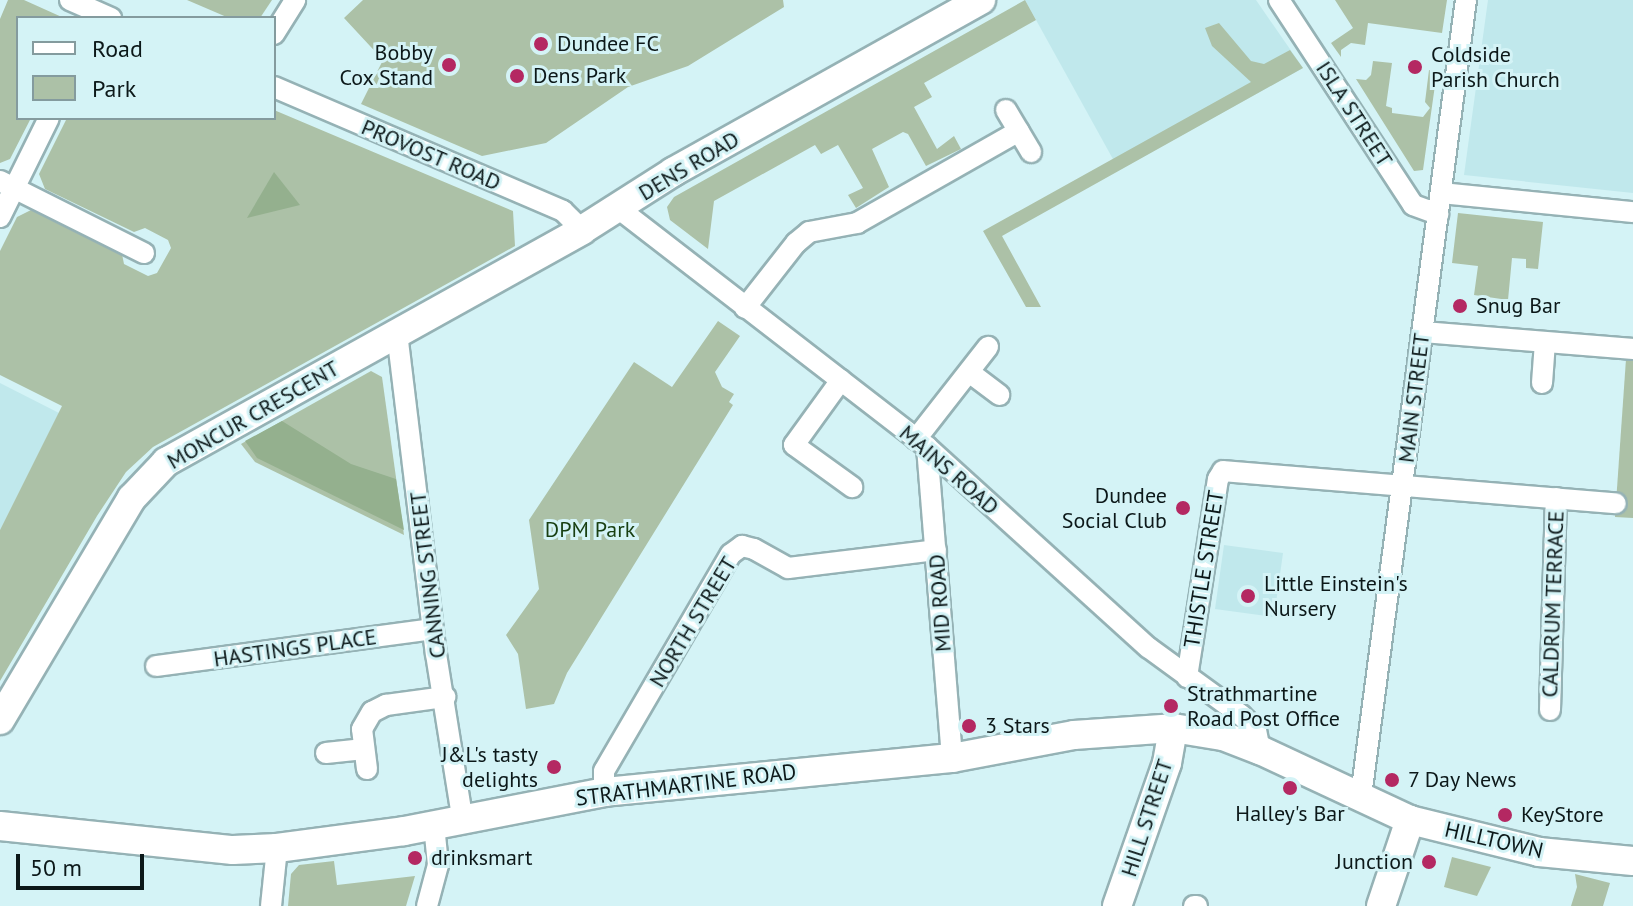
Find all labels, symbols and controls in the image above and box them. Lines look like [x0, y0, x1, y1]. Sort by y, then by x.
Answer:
legend [16, 16, 276, 120]
place label: Dundee FC [557, 31, 659, 57]
text: Road [92, 33, 143, 64]
marker: Dundee FC [532, 35, 550, 53]
place label: Bobby Cox Stand [339, 39, 433, 90]
place label: Coldside Parish Church [1431, 41, 1560, 92]
marker: Bobby Cox Stand [440, 56, 458, 74]
street label: ISLA STREET [1310, 56, 1398, 172]
marker: Coldside Parish Church [1406, 58, 1424, 76]
place label: Dens Park [533, 63, 626, 89]
marker: Dens Park [508, 67, 526, 85]
text: Park [92, 73, 136, 104]
street label: PROVOST ROAD [357, 114, 505, 196]
street label: DENS ROAD [634, 126, 744, 206]
place label: Snug Bar [1476, 293, 1561, 319]
marker: Snug Bar [1451, 297, 1469, 315]
street label: MAIN STREET [1393, 332, 1435, 464]
street label: MONCUR CRESCENT [163, 355, 343, 475]
street label: MAINS ROAD [894, 420, 1004, 520]
place label: Dundee Social Club [1062, 482, 1167, 534]
street label: THISTLE STREET [1179, 488, 1229, 650]
street label: CANNING STREET [405, 490, 451, 660]
marker: Dundee Social Club [1174, 499, 1192, 517]
street label: CALDRUM TERRACE [1537, 510, 1569, 698]
park label: DPM Park [545, 517, 635, 543]
street label: NORTH STREET [644, 552, 742, 692]
street label: MID ROAD [923, 553, 957, 653]
place label: Little Einstein's Nursery [1264, 570, 1408, 622]
marker: Little Einstein's Nursery [1239, 587, 1257, 605]
street label: HASTINGS PLACE [212, 623, 378, 673]
place label: Strathmartine Road Post Office [1187, 680, 1340, 732]
marker: Strathmartine Road Post Office [1162, 697, 1180, 715]
place label: 3 Stars [985, 713, 1050, 739]
marker: 3 Stars [960, 717, 978, 735]
place label: J&L's tasty delights [441, 741, 538, 792]
street label: HILL STREET [1116, 756, 1178, 880]
marker: J&L's tasty delights [545, 758, 563, 776]
street label: STRATHMARTINE ROAD [574, 758, 798, 812]
place label: 7 Day News [1408, 767, 1518, 793]
marker: 7 Day News [1383, 771, 1401, 789]
marker: Halley's Bar [1281, 779, 1299, 797]
place label: Halley's Bar [1235, 801, 1345, 827]
place label: KeyStore [1521, 802, 1604, 828]
marker: KeyStore [1496, 806, 1514, 824]
street label: HILLTOWN [1442, 816, 1546, 864]
scale bar [20, 838, 148, 888]
place label: drinksmart [431, 845, 532, 871]
marker: drinksmart [406, 849, 424, 867]
place label: Junction [1336, 849, 1413, 875]
text: 50 m [30, 852, 82, 883]
marker: Junction [1420, 853, 1438, 871]

